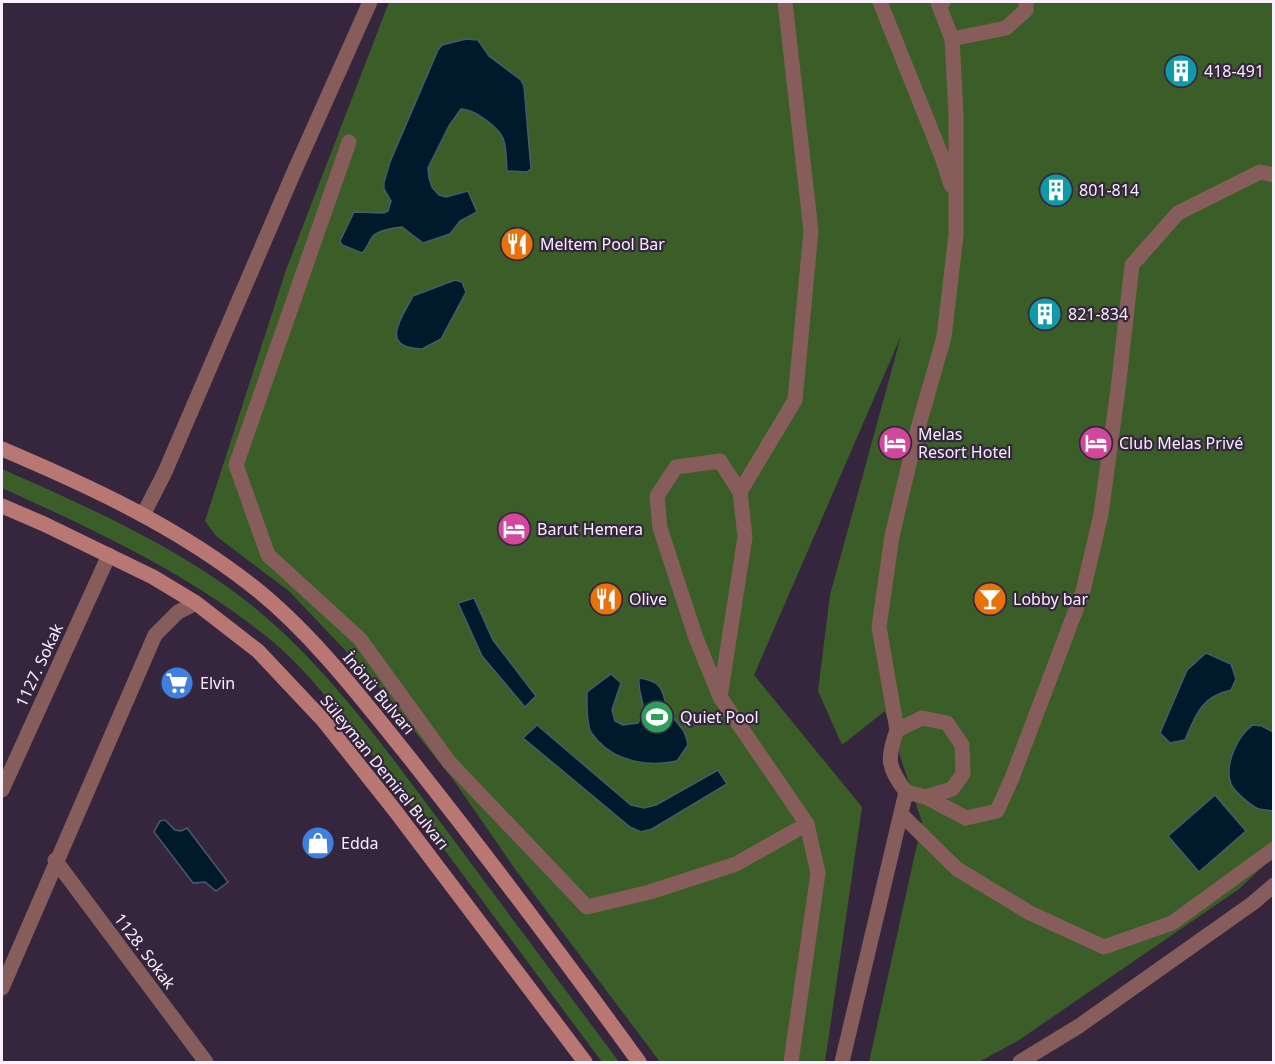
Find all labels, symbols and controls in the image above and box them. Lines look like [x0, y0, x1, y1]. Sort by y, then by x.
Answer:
building icon: 418-491 [1163, 53, 1199, 89]
place label: 418-491 [1204, 60, 1264, 82]
building icon: 801-814 [1038, 172, 1074, 208]
place label: 801-814 [1079, 179, 1139, 201]
restaurant icon: Meltem Pool Bar [499, 226, 535, 262]
place label: Meltem Pool Bar [540, 233, 665, 255]
building icon: 821-834 [1027, 296, 1063, 332]
place label: 821-834 [1068, 303, 1128, 325]
place label: Melas Resort Hotel [918, 423, 1011, 463]
hotel icon: Melas Resort Hotel [877, 425, 913, 461]
hotel icon: Club Melas Privé [1078, 425, 1114, 461]
place label: Club Melas Privé [1119, 432, 1243, 454]
hotel icon: Barut Hemera [496, 511, 532, 547]
place label: Barut Hemera [537, 518, 643, 540]
restaurant icon: Olive [588, 581, 624, 617]
bar icon: Lobby bar [972, 581, 1008, 617]
place label: Olive [629, 588, 667, 610]
place label: Lobby bar [1013, 588, 1089, 610]
street label: 1127. Sokak [10, 619, 68, 710]
street label: İnönü Bulvarı [338, 647, 420, 739]
supermarket icon: Elvin [159, 665, 195, 701]
place label: Elvin [200, 672, 235, 694]
street label: Süleyman Demirel Bulvarı [316, 690, 454, 854]
sports icon: Quiet Pool [639, 699, 675, 735]
place label: Quiet Pool [680, 706, 759, 728]
shop icon: Edda [300, 825, 336, 861]
place label: Edda [341, 832, 379, 854]
street label: 1128. Sokak [109, 909, 181, 994]

